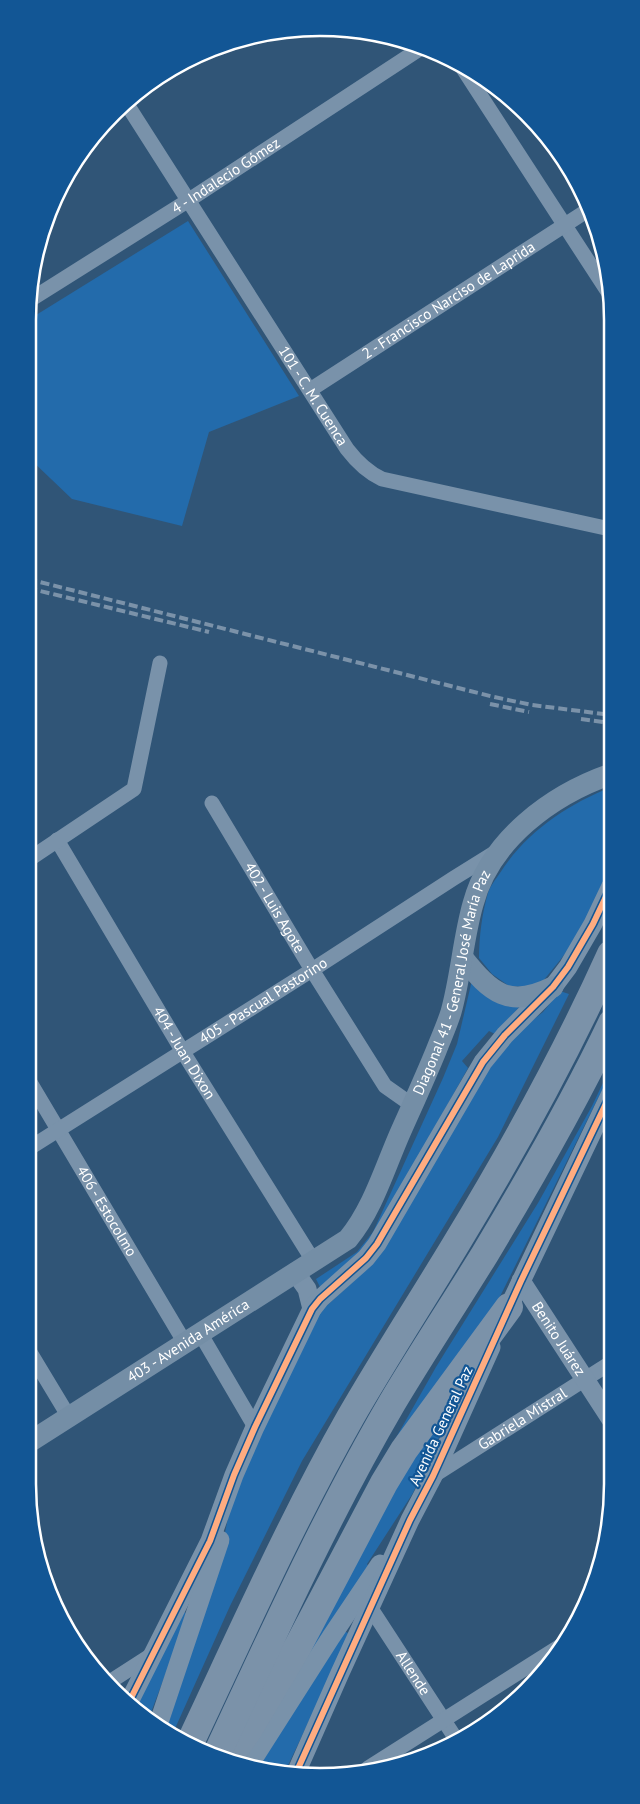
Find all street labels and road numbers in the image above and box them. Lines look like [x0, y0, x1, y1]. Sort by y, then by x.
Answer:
street label: 4 - Indalecio Gómez [168, 133, 283, 218]
street label: 2 - Francisco Narciso de Laprida [358, 237, 538, 363]
street label: 101 - C. M. Cuenca [275, 342, 352, 449]
street label: 402 - Luis Agote [241, 859, 310, 956]
street label: Diagonal 41 - General José María Paz [408, 866, 494, 1098]
street label: 405 - Pascual Pastorino [195, 953, 331, 1048]
street label: 404 - Juan Dixon [149, 1003, 220, 1103]
street label: 406 - Estocolmo [73, 1162, 141, 1260]
street label: 403 - Avenida América [123, 1294, 253, 1386]
street label: Benito Juárez [528, 1298, 590, 1379]
street label: Avenida General Paz [404, 1363, 477, 1489]
street label: Gabriela Mistral [474, 1383, 571, 1454]
street label: Allende [392, 1647, 435, 1699]

